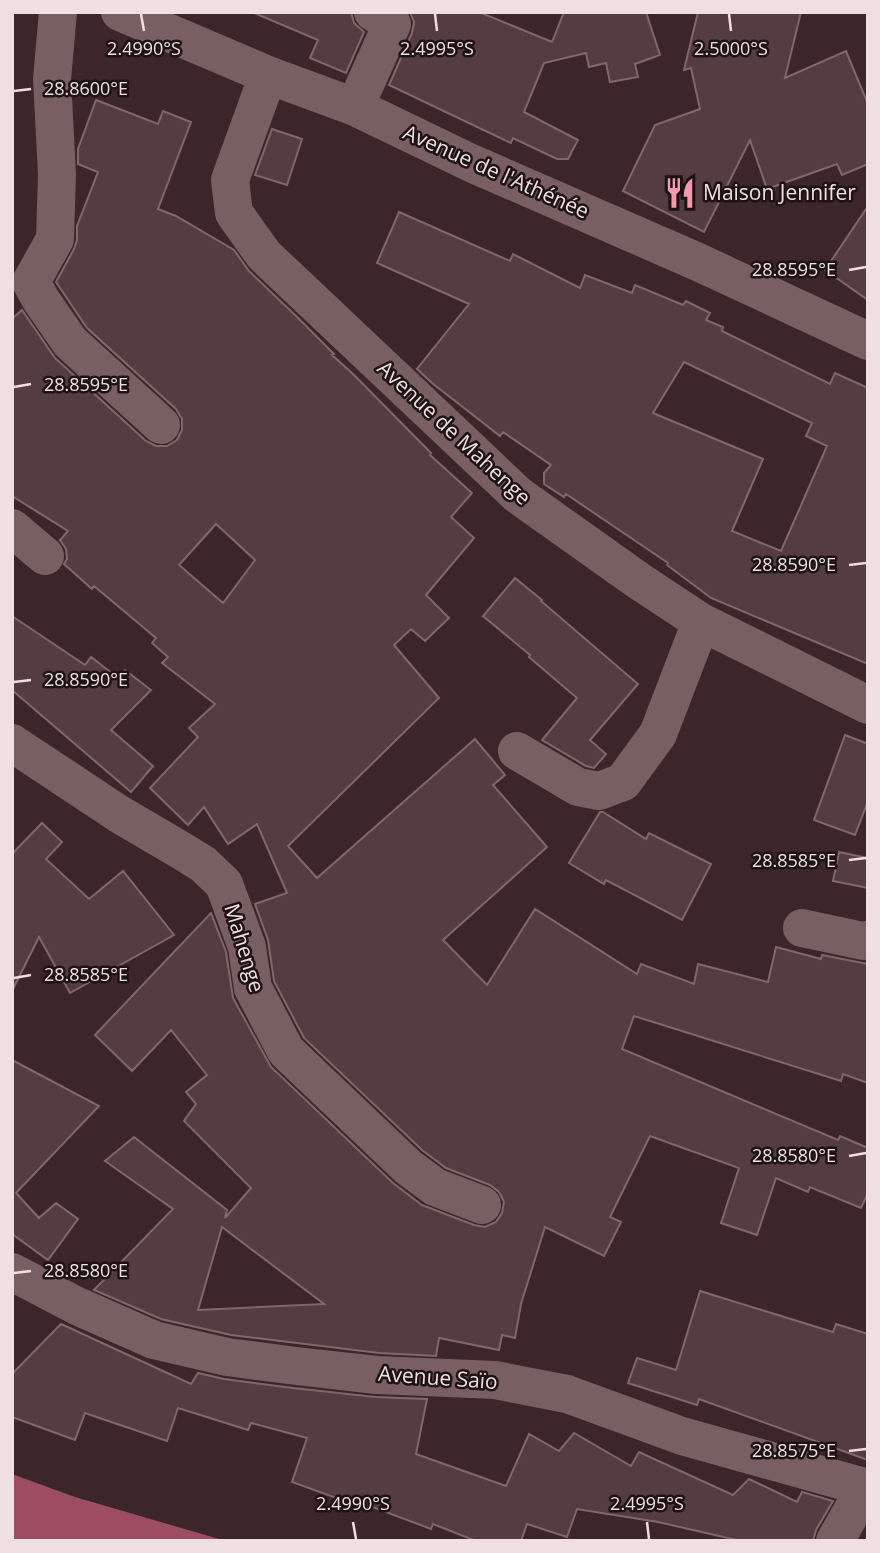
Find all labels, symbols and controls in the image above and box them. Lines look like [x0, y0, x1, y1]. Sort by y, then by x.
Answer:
text: 2.4990°S [107, 36, 181, 60]
text: 2.4995°S [400, 36, 474, 60]
text: 2.5000°S [694, 36, 768, 60]
text: 28.8600°E [44, 76, 128, 100]
street label: Avenue de l'Athénée [399, 118, 594, 225]
restaurant icon: Maison Jennifer [663, 176, 697, 210]
place label: Maison Jennifer [703, 178, 856, 206]
text: 28.8595°E [752, 257, 836, 281]
street label: Avenue de Mahenge [372, 354, 537, 511]
text: 28.8595°E [44, 372, 128, 396]
text: 28.8590°E [752, 552, 836, 576]
text: 28.8590°E [44, 667, 128, 691]
text: 28.8585°E [752, 848, 836, 872]
street label: Mahenge [218, 900, 272, 995]
text: 28.8585°E [44, 962, 128, 986]
text: 28.8580°E [752, 1143, 836, 1167]
text: 28.8580°E [44, 1258, 128, 1282]
street label: Avenue Saïo [377, 1359, 499, 1395]
text: 28.8575°E [752, 1438, 836, 1462]
text: 2.4990°S [316, 1491, 390, 1515]
text: 2.4995°S [610, 1491, 684, 1515]

